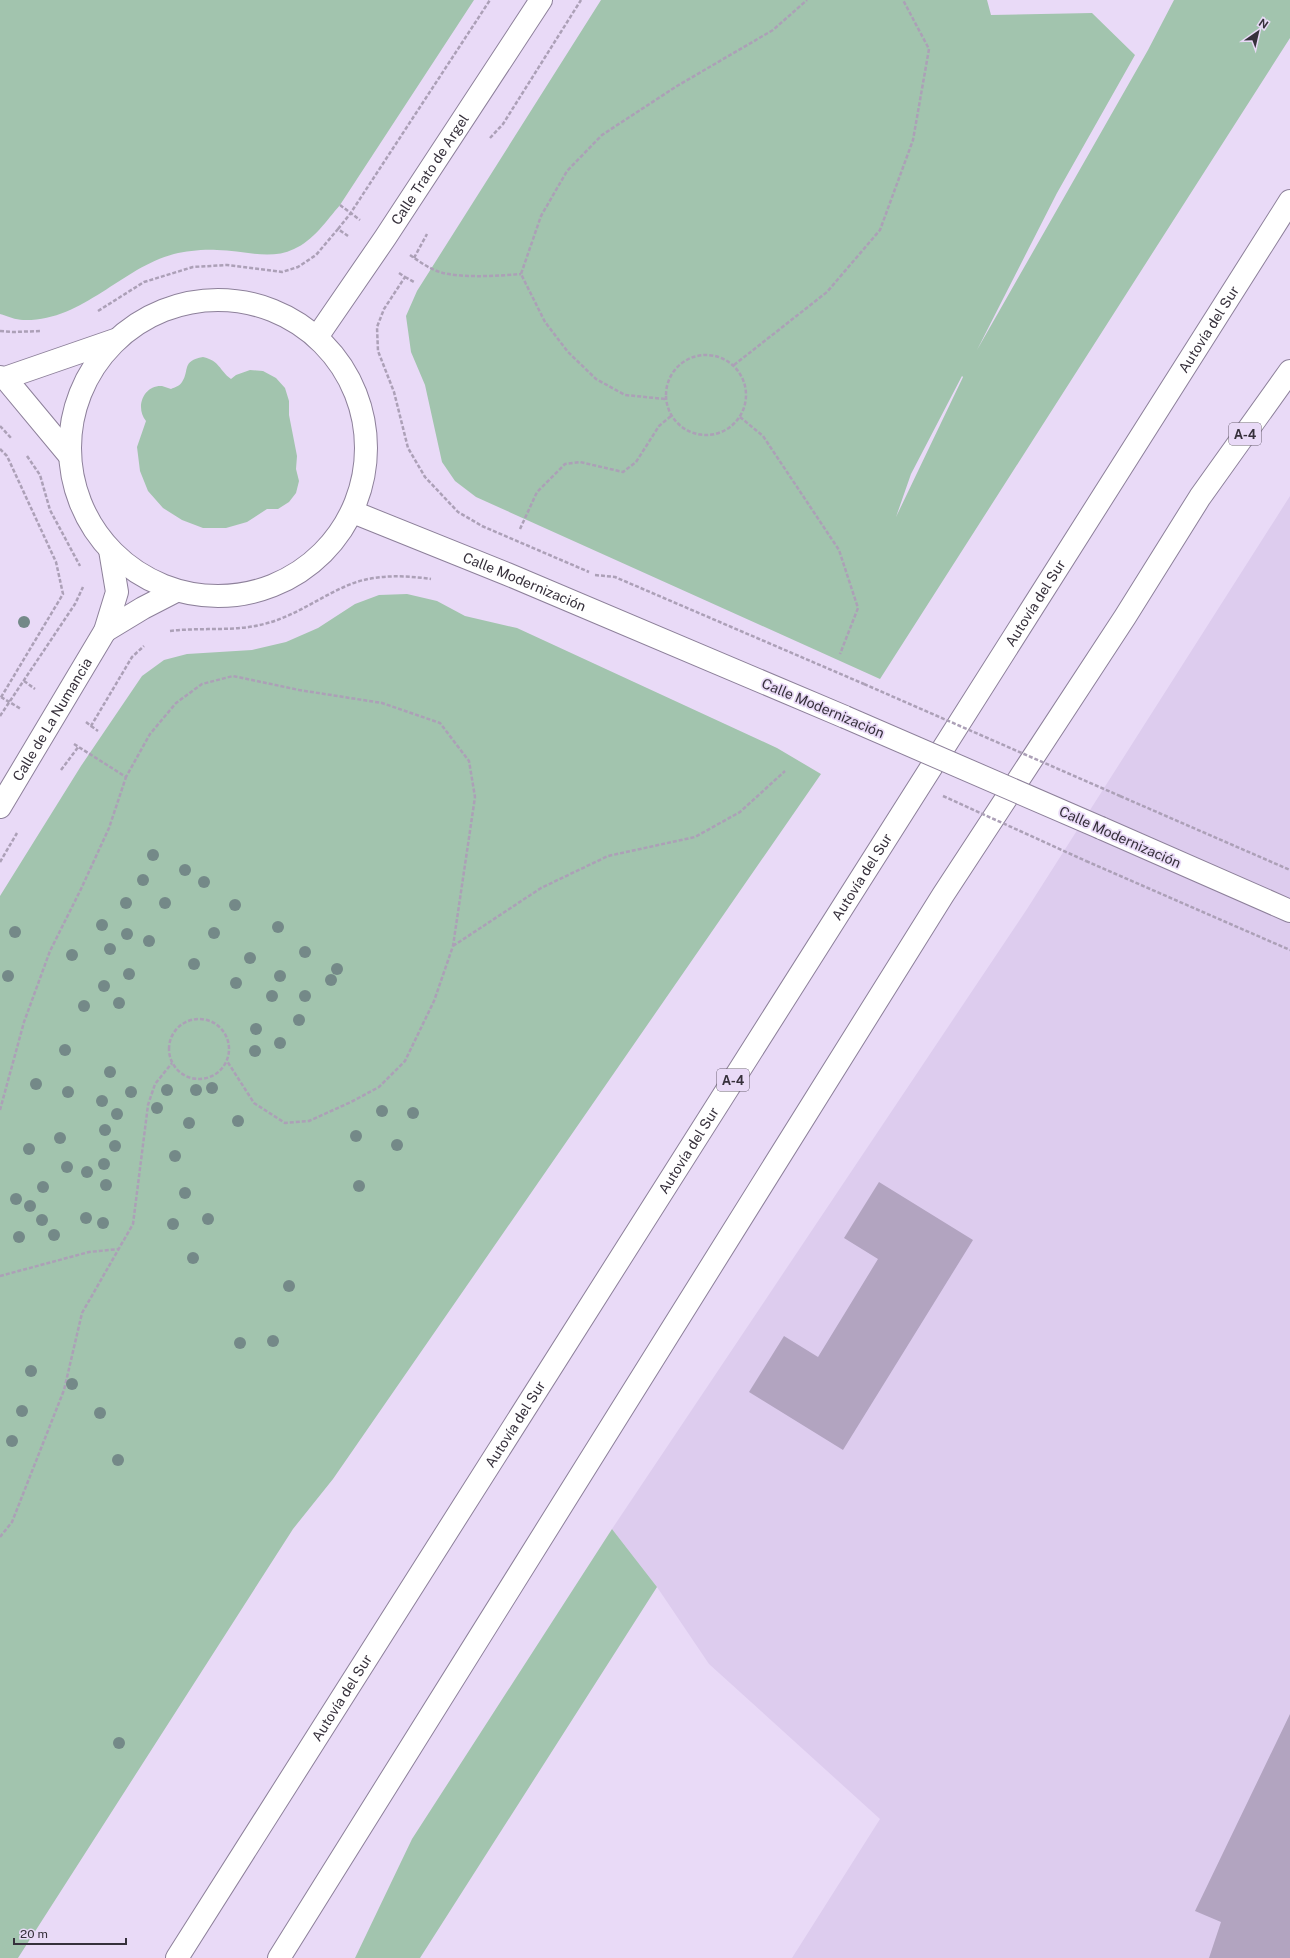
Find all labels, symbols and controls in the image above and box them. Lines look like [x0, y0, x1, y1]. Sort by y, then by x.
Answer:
north arrow [1238, 12, 1278, 52]
text: N [1257, 16, 1271, 31]
street label: Calle Trato de Argel [388, 111, 472, 228]
street label: Autovía del Sur [1175, 283, 1242, 376]
road number: A-4 [1229, 423, 1261, 445]
street label: Calle Modernización [461, 549, 588, 614]
street label: Autovía del Sur [1002, 557, 1069, 649]
street label: Calle de La Numancia [9, 655, 95, 784]
street label: Calle Modernización [759, 675, 887, 741]
street label: Calle Modernización [1057, 803, 1183, 871]
street label: Autovía del Sur [829, 830, 895, 923]
road number: A-4 [717, 1069, 749, 1091]
street label: Autovía del Sur [655, 1104, 722, 1197]
street label: Autovía del Sur [482, 1378, 549, 1470]
street label: Autovía del Sur [308, 1651, 375, 1744]
scale bar [14, 1920, 126, 1946]
text: 20 m [20, 1927, 48, 1941]

